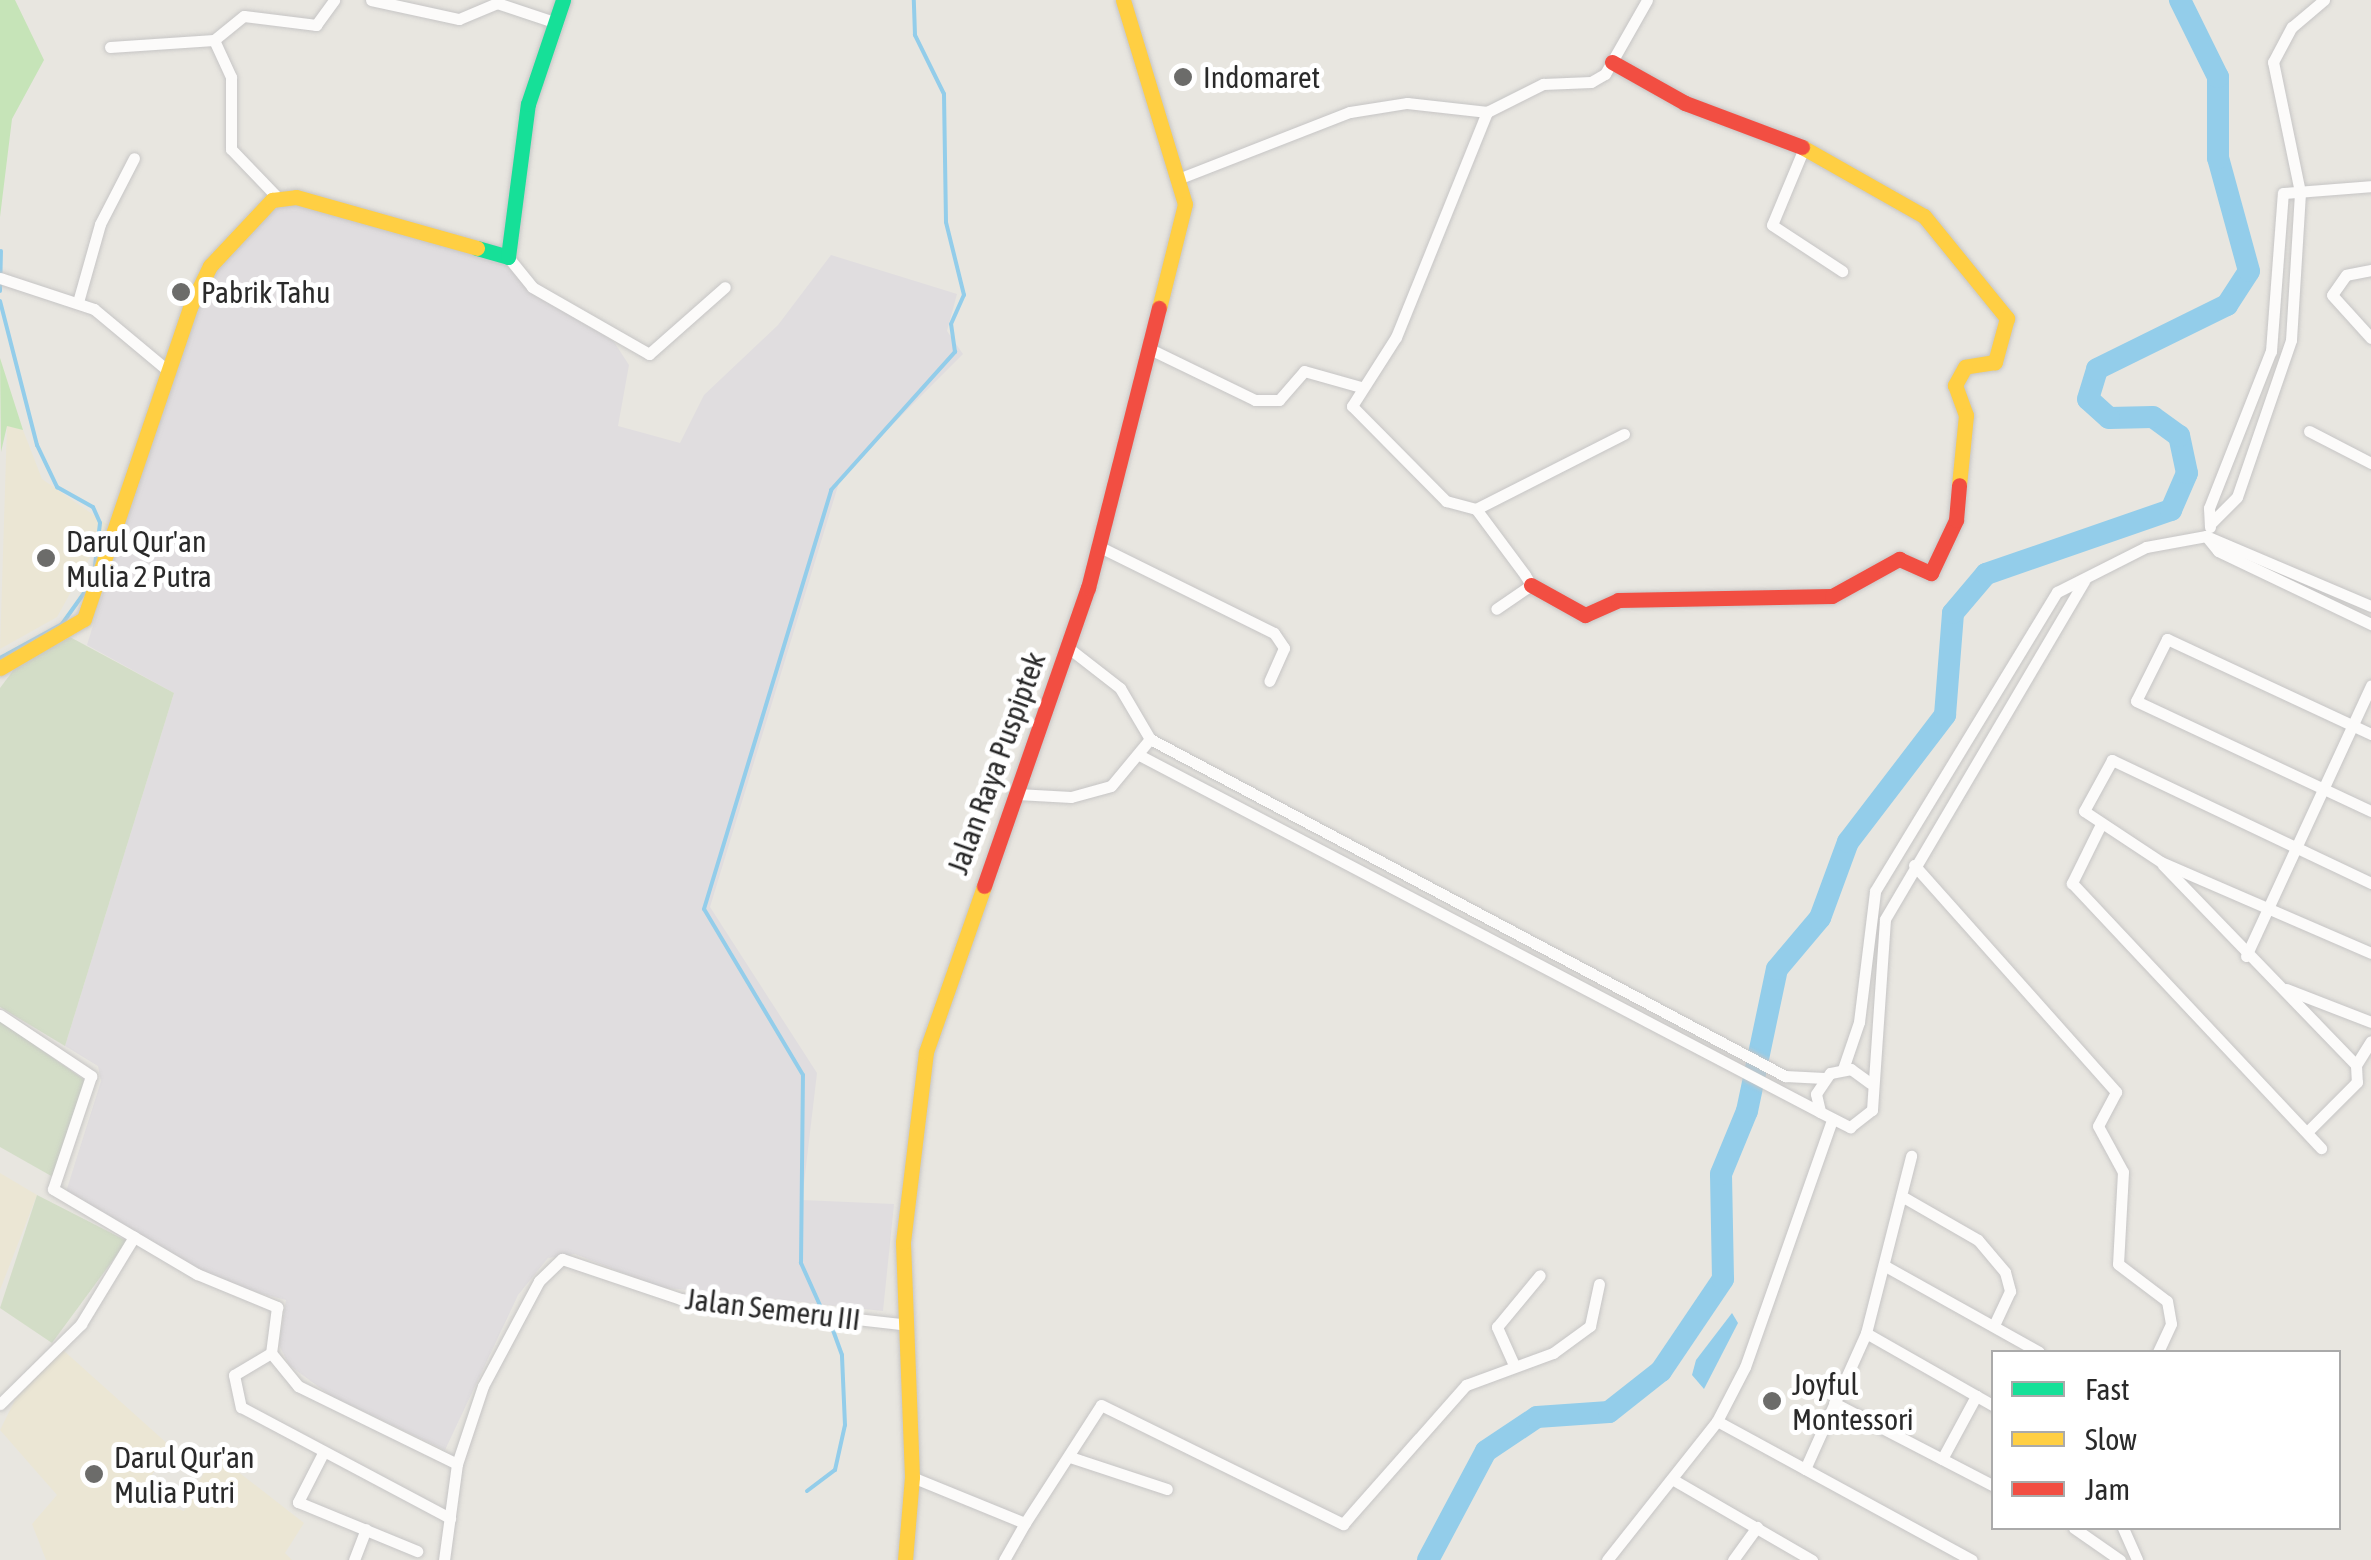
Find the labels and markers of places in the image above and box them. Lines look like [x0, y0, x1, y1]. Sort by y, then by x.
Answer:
place label: Indomaret [1203, 59, 1320, 95]
marker: Indomaret [1172, 66, 1194, 88]
place label: Pabrik Tahu [201, 274, 330, 310]
marker: Pabrik Tahu [170, 281, 192, 303]
place label: Darul Qur'an Mulia 2 Putra [66, 523, 212, 594]
marker: Darul Qur'an Mulia 2 Putra [35, 547, 57, 569]
place label: Joyful Montessori [1792, 1366, 1914, 1436]
marker: Joyful Montessori [1761, 1390, 1783, 1412]
place label: Darul Qur'an Mulia Putri [114, 1439, 254, 1510]
marker: Darul Qur'an Mulia Putri [83, 1463, 105, 1485]

